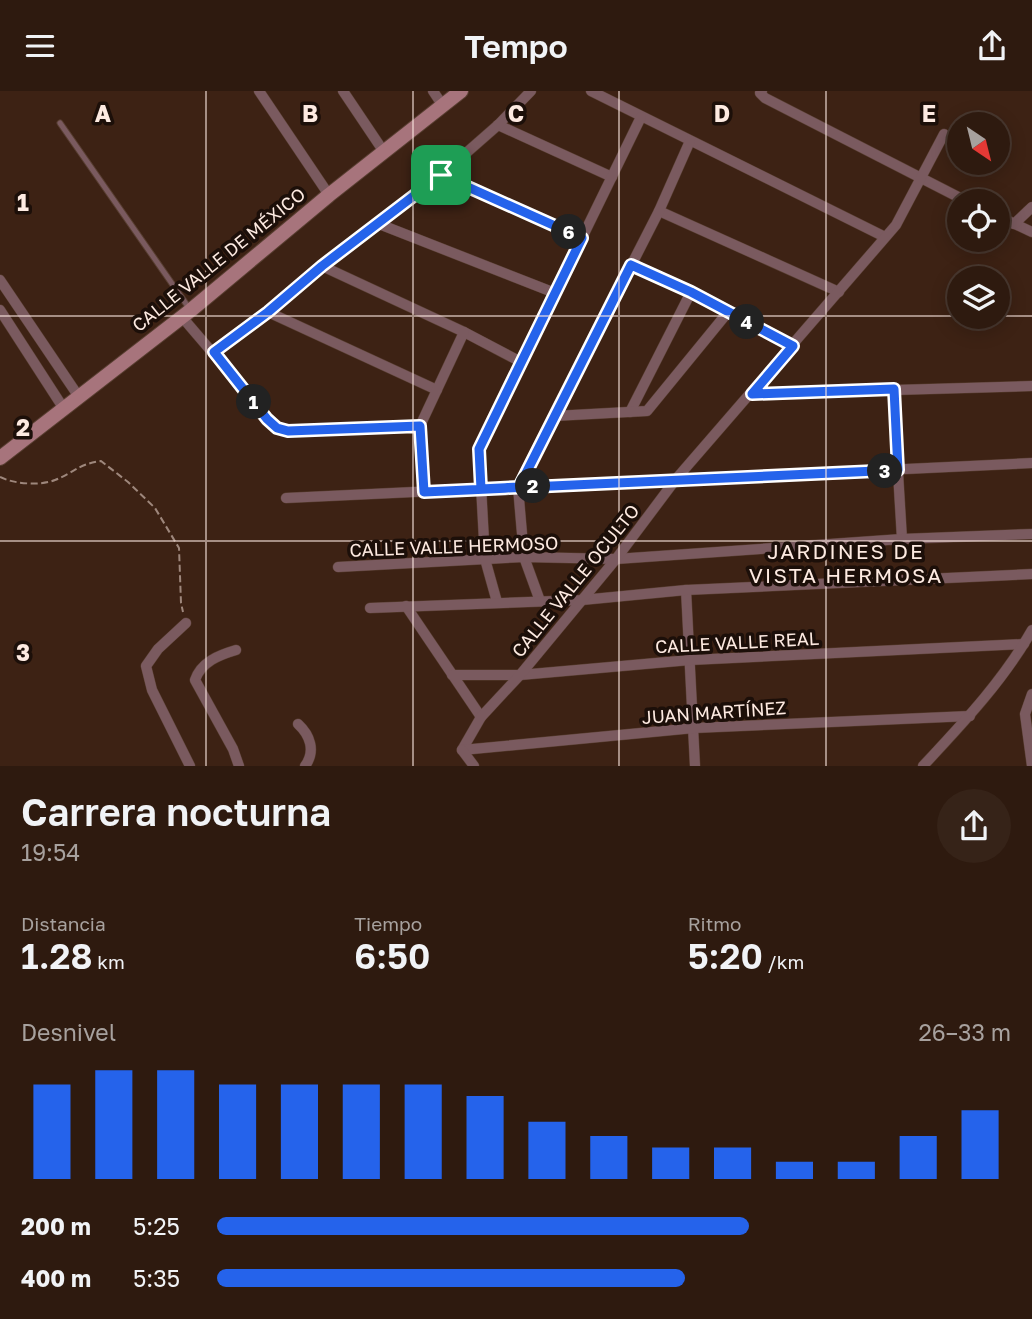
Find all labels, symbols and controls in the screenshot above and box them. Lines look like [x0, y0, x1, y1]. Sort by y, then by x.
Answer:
icon: menu [21, 27, 59, 65]
text: Tempo [464, 27, 568, 65]
icon: share [973, 27, 1011, 65]
text: A [95, 99, 112, 127]
text: B [302, 99, 318, 127]
text: C [508, 99, 524, 127]
text: D [714, 99, 730, 127]
text: E [922, 99, 936, 127]
north arrow [947, 112, 1010, 175]
map controls [947, 112, 1010, 329]
pin [411, 145, 471, 205]
icon: arrive [422, 156, 460, 194]
street label: CALLE VALLE DE MÉXICO [127, 183, 309, 336]
text: 1 [17, 188, 29, 216]
button: locate [947, 189, 1010, 252]
pin: 6 [552, 215, 586, 249]
text: 6 [562, 220, 575, 243]
button: layers [947, 266, 1010, 329]
pin: 4 [730, 305, 764, 339]
text: 4 [741, 310, 752, 333]
pin: 1 [236, 385, 272, 419]
text: 1 [249, 390, 258, 413]
text: 2 [16, 413, 30, 441]
pin: 3 [868, 453, 903, 489]
text: 3 [879, 459, 890, 482]
pin: 2 [516, 469, 550, 503]
text: 2 [527, 474, 538, 497]
street label: CALLE VALLE OCULTO [507, 500, 644, 661]
street label: CALLE VALLE HERMOSO [349, 531, 559, 561]
district label: JARDINES DE VISTA HERMOSA [749, 538, 943, 588]
street label: CALLE VALLE REAL [654, 627, 819, 657]
text: 3 [16, 638, 30, 666]
street label: JUAN MARTÍNEZ [641, 696, 787, 728]
text: Carrera nocturna [21, 789, 331, 834]
button: share [937, 789, 1011, 863]
text: 19:54 [21, 838, 80, 866]
text: Distancia [21, 912, 106, 935]
text: Tiempo [354, 912, 422, 935]
text: Ritmo [688, 912, 741, 935]
text: 1.28 [21, 935, 92, 977]
text: 6:50 [354, 935, 430, 977]
text: 5:20 [688, 935, 763, 977]
text: km [92, 950, 125, 973]
text: /km [763, 950, 804, 973]
text: Desnivel [21, 1018, 116, 1046]
text: 26–33 m [919, 1018, 1011, 1046]
text: 200 m [21, 1212, 91, 1240]
text: 5:25 [133, 1212, 180, 1240]
text: 400 m [21, 1264, 91, 1292]
text: 5:35 [133, 1264, 180, 1292]

